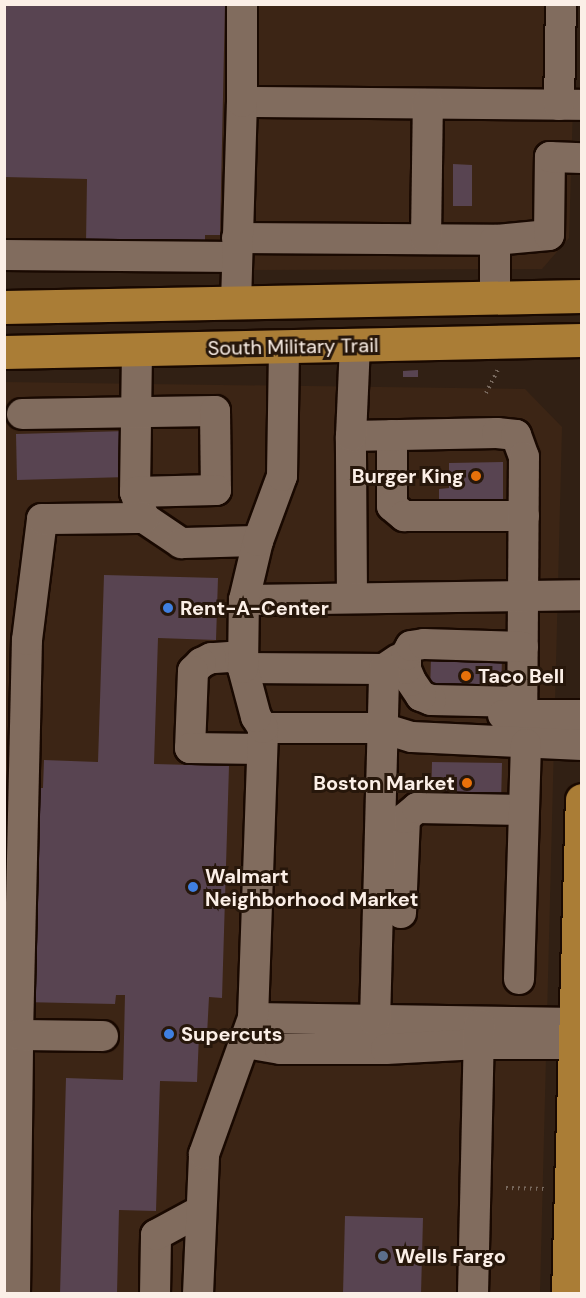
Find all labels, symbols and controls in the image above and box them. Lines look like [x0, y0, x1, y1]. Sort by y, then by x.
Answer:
street label: South Military Trail [207, 334, 379, 360]
place label: Burger King [352, 464, 464, 488]
marker: Burger King [469, 469, 483, 483]
place label: Rent-A-Center [180, 596, 329, 620]
marker: Rent-A-Center [161, 601, 175, 615]
place label: Taco Bell [478, 664, 564, 688]
marker: Taco Bell [459, 669, 473, 683]
place label: Boston Market [313, 771, 455, 795]
marker: Boston Market [460, 776, 474, 790]
place label: Walmart Neighborhood Market [205, 864, 418, 911]
marker: Walmart Neighborhood Market [186, 880, 200, 894]
place label: Supercuts [181, 1022, 282, 1046]
marker: Supercuts [162, 1027, 176, 1041]
place label: Wells Fargo [395, 1244, 506, 1268]
marker: Wells Fargo [376, 1249, 390, 1263]

